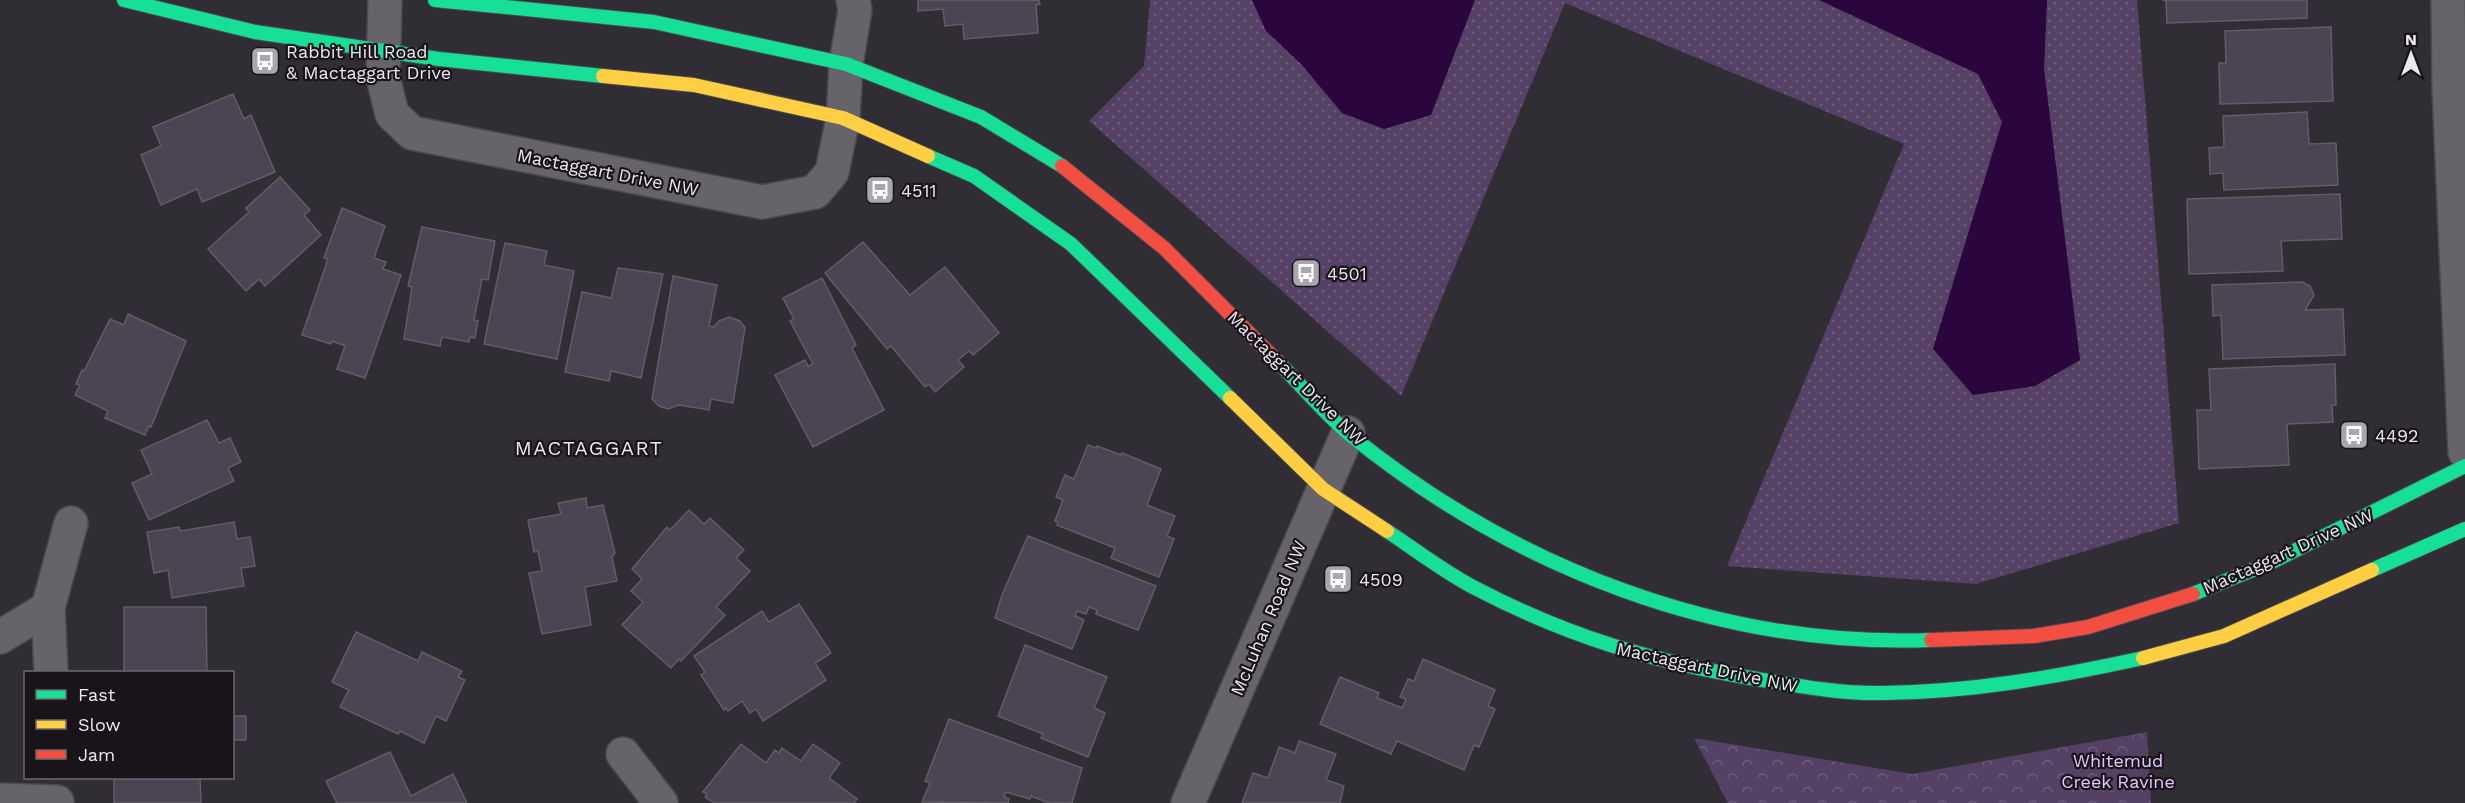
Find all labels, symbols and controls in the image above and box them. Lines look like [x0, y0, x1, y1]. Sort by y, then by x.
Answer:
north arrow [2381, 24, 2441, 84]
text: N [2405, 30, 2417, 49]
place label: Rabbit Hill Road & Mactaggart Drive [286, 41, 451, 83]
bus stop icon: Rabbit Hill Road & Mactaggart Drive [249, 45, 281, 77]
street label: Mactaggart Drive NW [515, 144, 701, 200]
bus stop icon: 4511 [864, 174, 896, 206]
place label: 4511 [901, 180, 937, 201]
bus stop icon: 4501 [1290, 257, 1322, 289]
place label: 4501 [1327, 263, 1367, 284]
street label: Mactaggart Drive NW [1223, 306, 1371, 450]
bus stop icon: 4492 [2338, 419, 2370, 451]
place label: 4492 [2375, 425, 2419, 446]
district label: MACTAGGART [515, 436, 663, 460]
street label: Mactaggart Drive NW [2199, 504, 2377, 598]
street label: McLuhan Road NW [1226, 537, 1310, 699]
bus stop icon: 4509 [1322, 563, 1354, 595]
place label: 4509 [1359, 569, 1403, 590]
street label: Mactaggart Drive NW [1615, 638, 1799, 696]
legend [24, 671, 234, 779]
text: Fast [78, 684, 116, 705]
text: Slow [78, 714, 121, 735]
text: Jam [78, 744, 115, 765]
park label: Whitemud Creek Ravine [2061, 750, 2175, 792]

